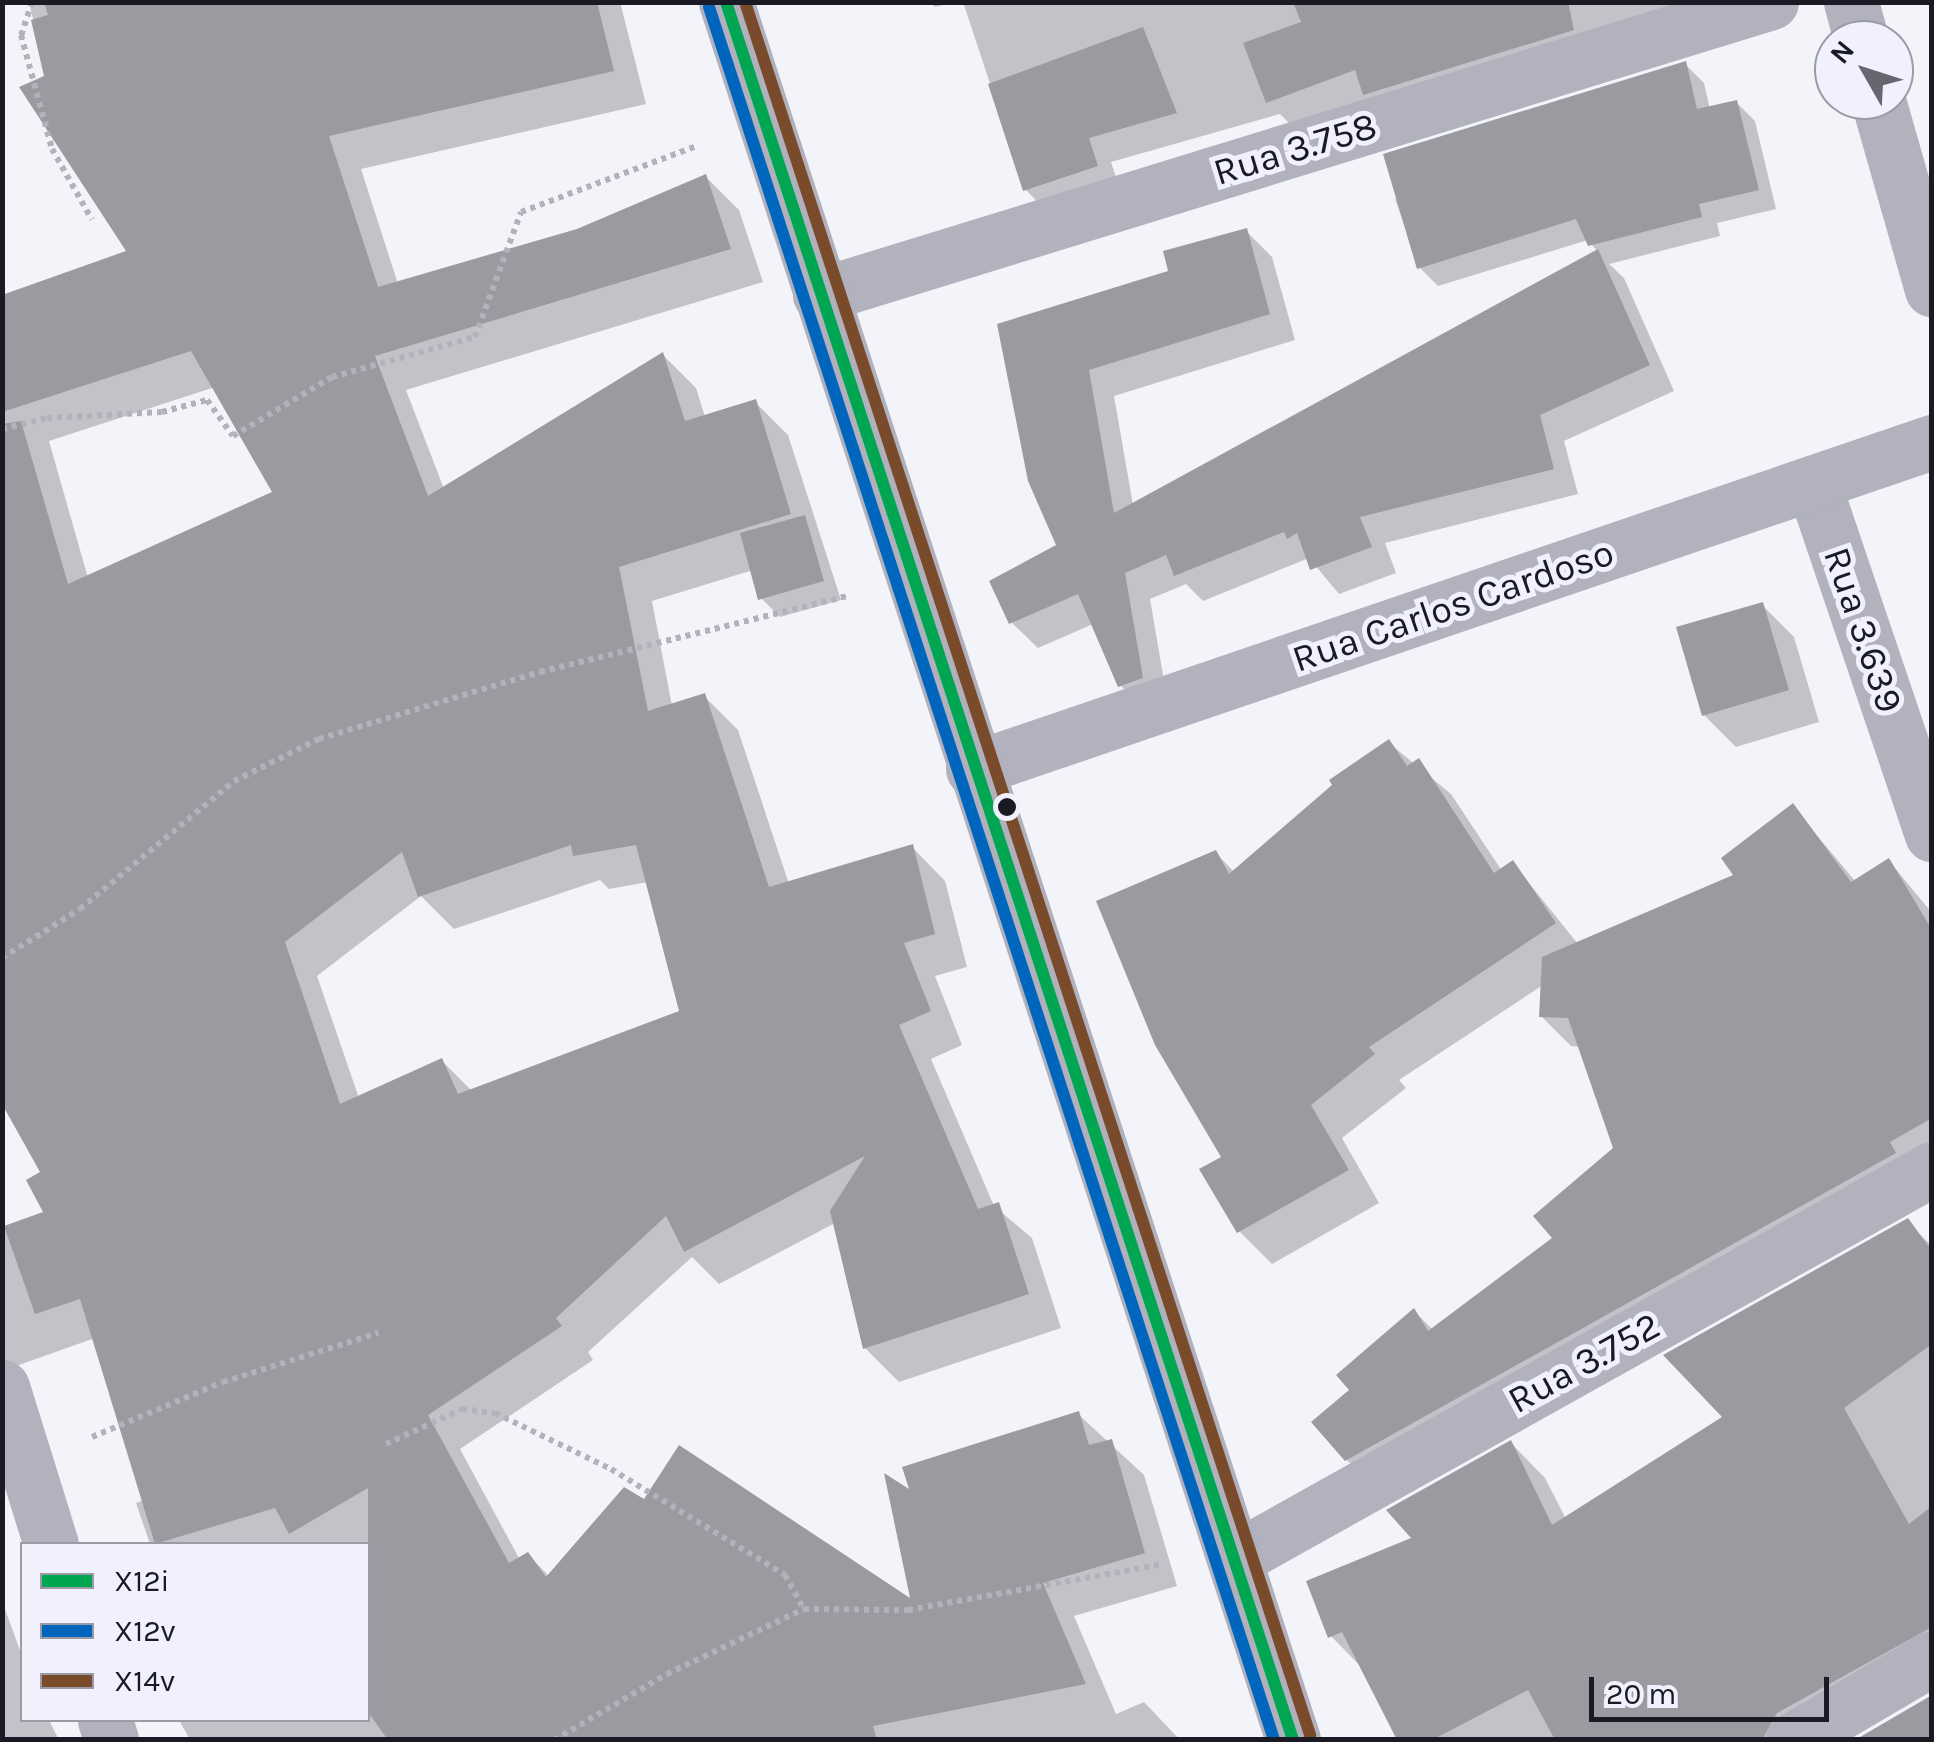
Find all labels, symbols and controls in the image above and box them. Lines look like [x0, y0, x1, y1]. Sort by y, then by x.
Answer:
north arrow [1814, 20, 1914, 120]
text: N [1823, 34, 1861, 70]
street label: Rua 3.758 [1208, 103, 1382, 195]
street label: Rua Carlos Cardoso [1286, 530, 1620, 682]
street label: Rua 3.639 [1813, 541, 1913, 719]
unlabelled marker [997, 797, 1017, 817]
street label: Rua 3.752 [1500, 1303, 1668, 1423]
legend [20, 1542, 370, 1722]
text: X12i [114, 1563, 170, 1599]
text: X12v [114, 1613, 176, 1649]
scale bar [1594, 1657, 1834, 1719]
text: X14v [114, 1663, 175, 1699]
text: 20 m [1606, 1676, 1676, 1712]

